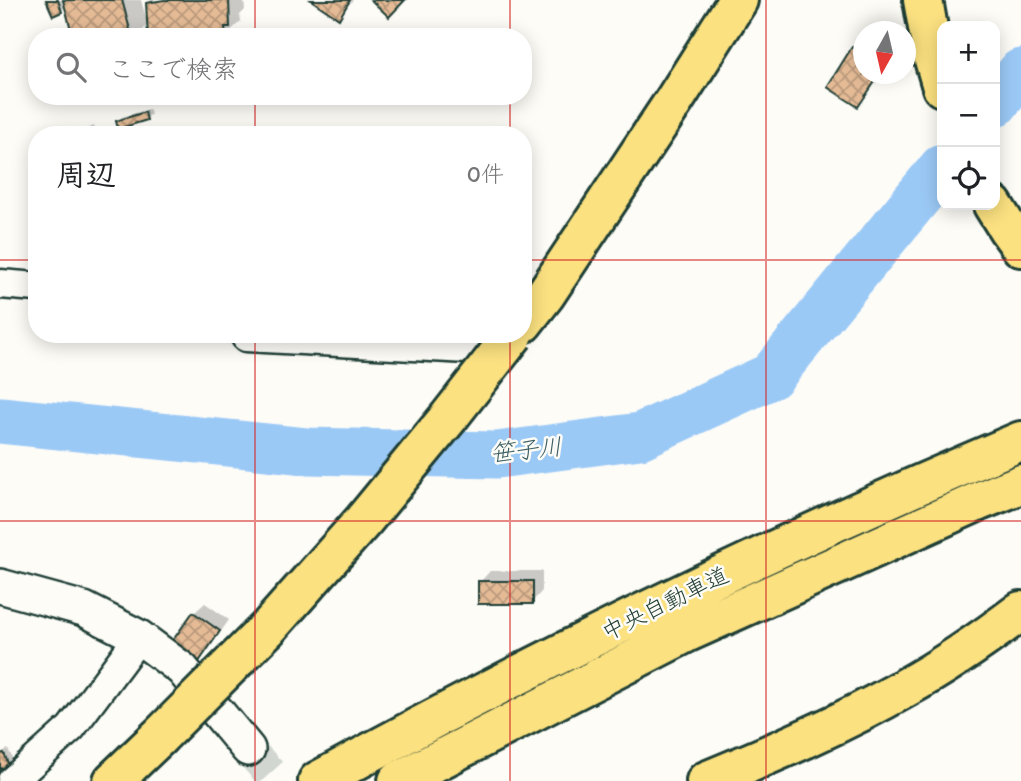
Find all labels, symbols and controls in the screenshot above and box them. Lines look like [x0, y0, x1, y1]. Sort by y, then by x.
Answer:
north arrow [853, 21, 916, 84]
map controls [937, 21, 1000, 210]
button: + [937, 21, 1000, 84]
search box [28, 28, 532, 105]
icon: search [52, 48, 90, 86]
text: ここで検索 [108, 53, 238, 85]
button: − [937, 84, 1000, 147]
button: locate [937, 147, 1000, 210]
text: 周辺 [56, 156, 116, 193]
text: 0件 [467, 160, 504, 188]
water label: 笹子川 [489, 431, 563, 468]
street label: 中央自動車道 [597, 560, 733, 646]

